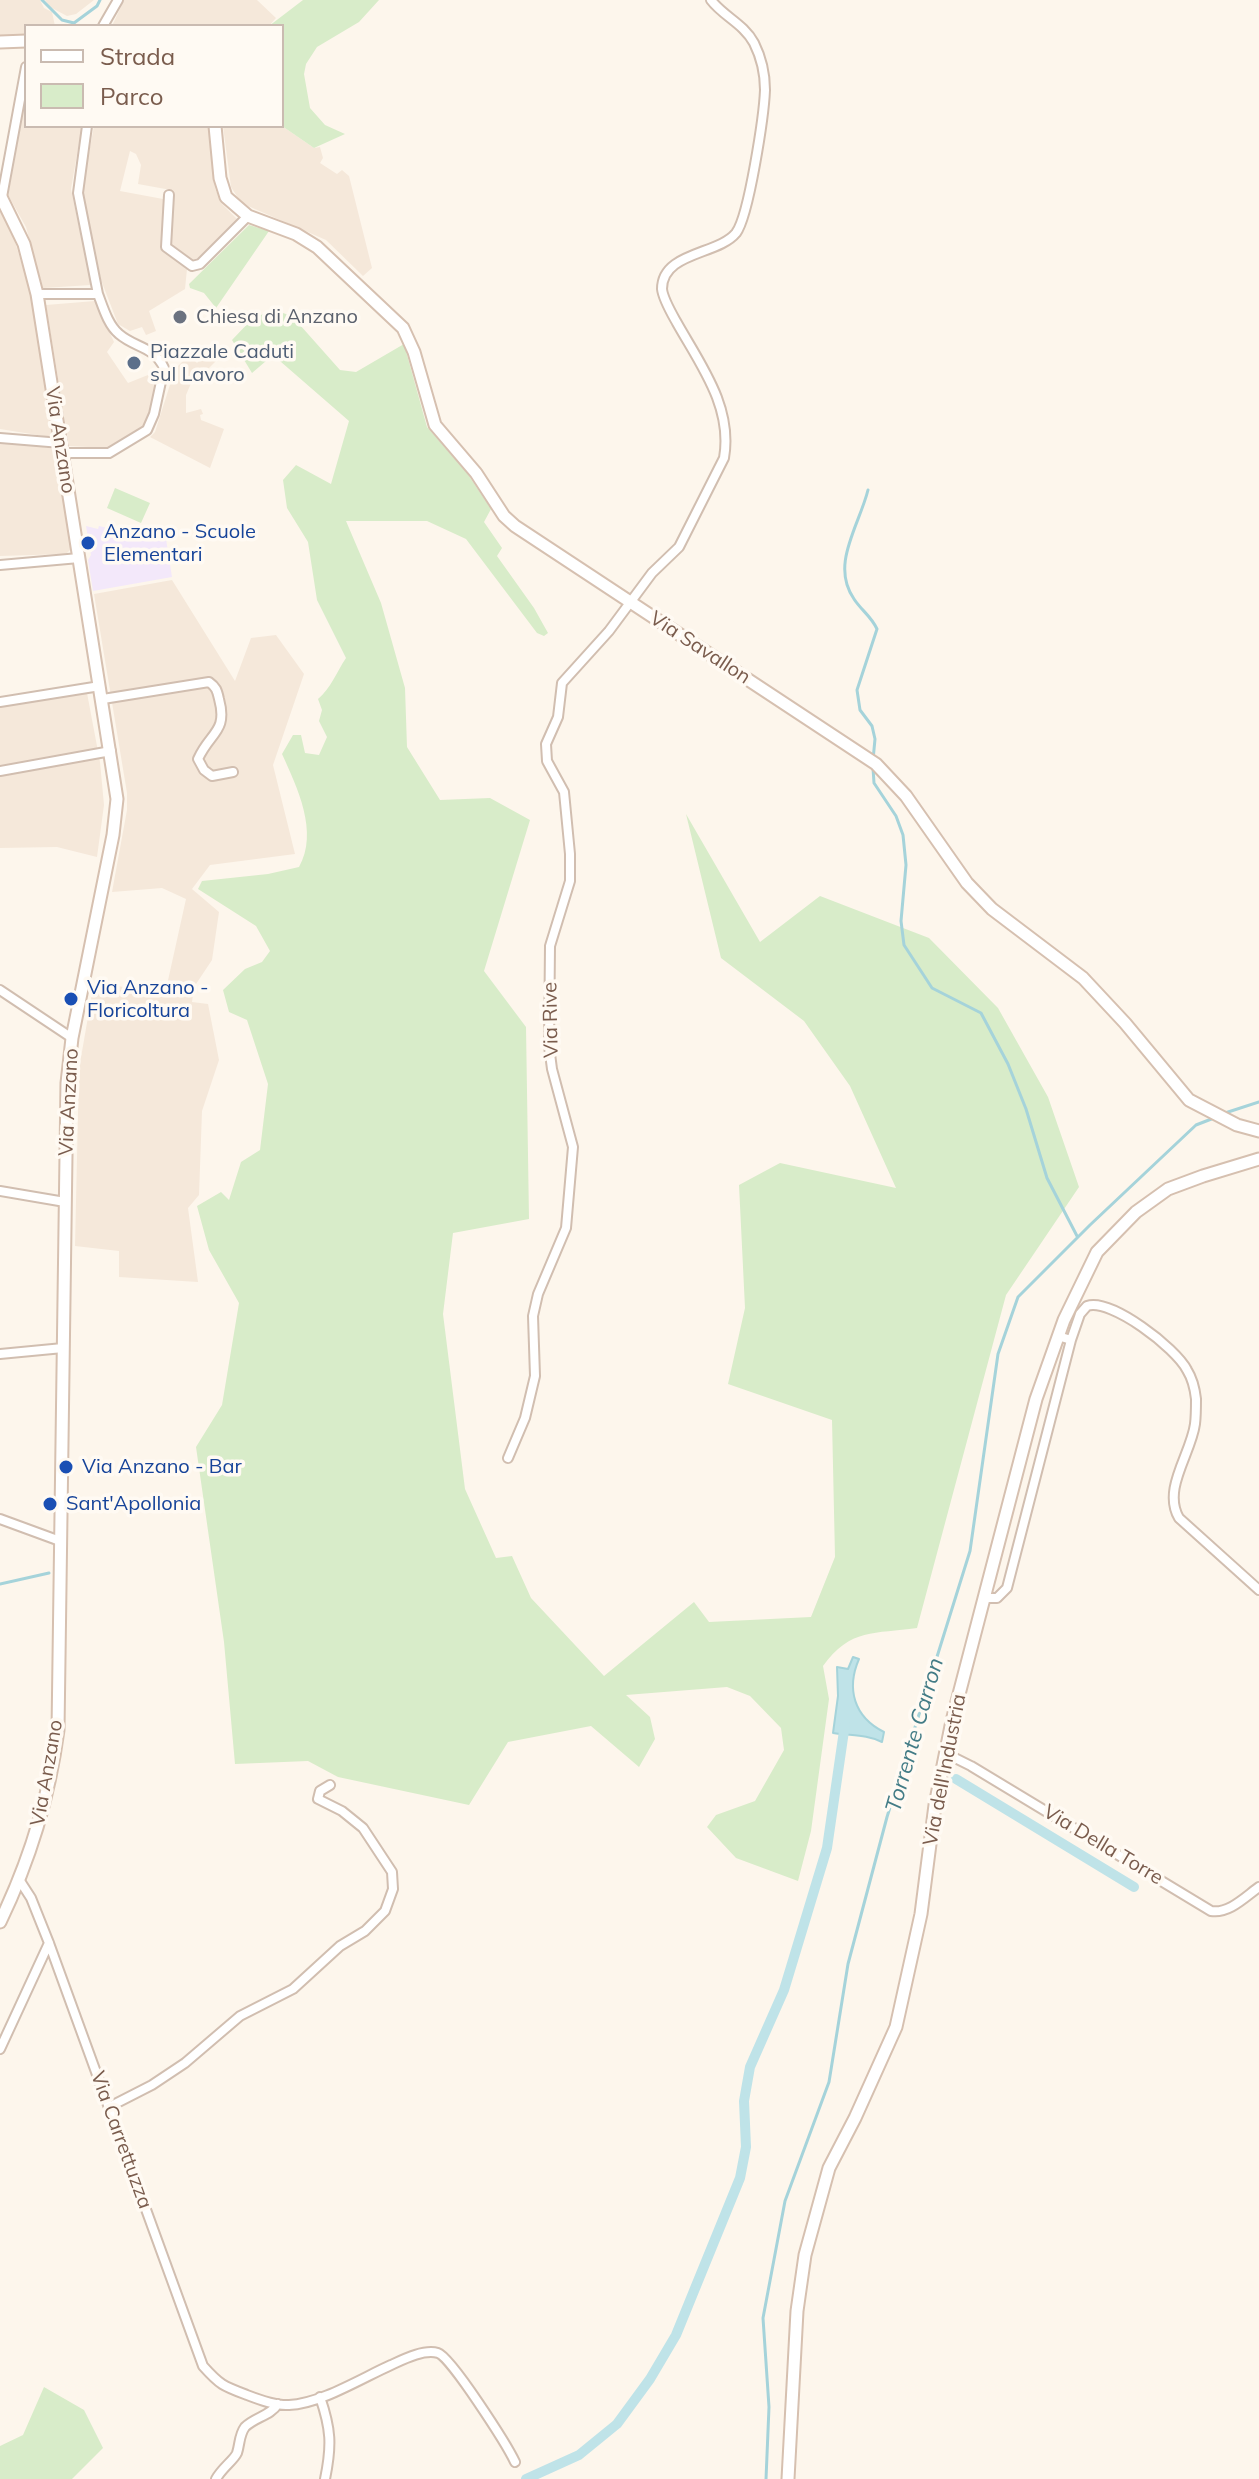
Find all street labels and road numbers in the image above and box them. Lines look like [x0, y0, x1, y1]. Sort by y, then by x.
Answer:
street label: Via Anzano [40, 385, 80, 495]
street label: Via Savallon [645, 607, 755, 689]
street label: Via Rive [538, 982, 564, 1058]
street label: Via Anzano [54, 1048, 84, 1156]
street label: Via dell'Industria [919, 1692, 971, 1848]
street label: Via Anzano [26, 1718, 68, 1828]
street label: Via Della Torre [1039, 1800, 1167, 1890]
street label: Via Carrettuzza [85, 2068, 157, 2212]

